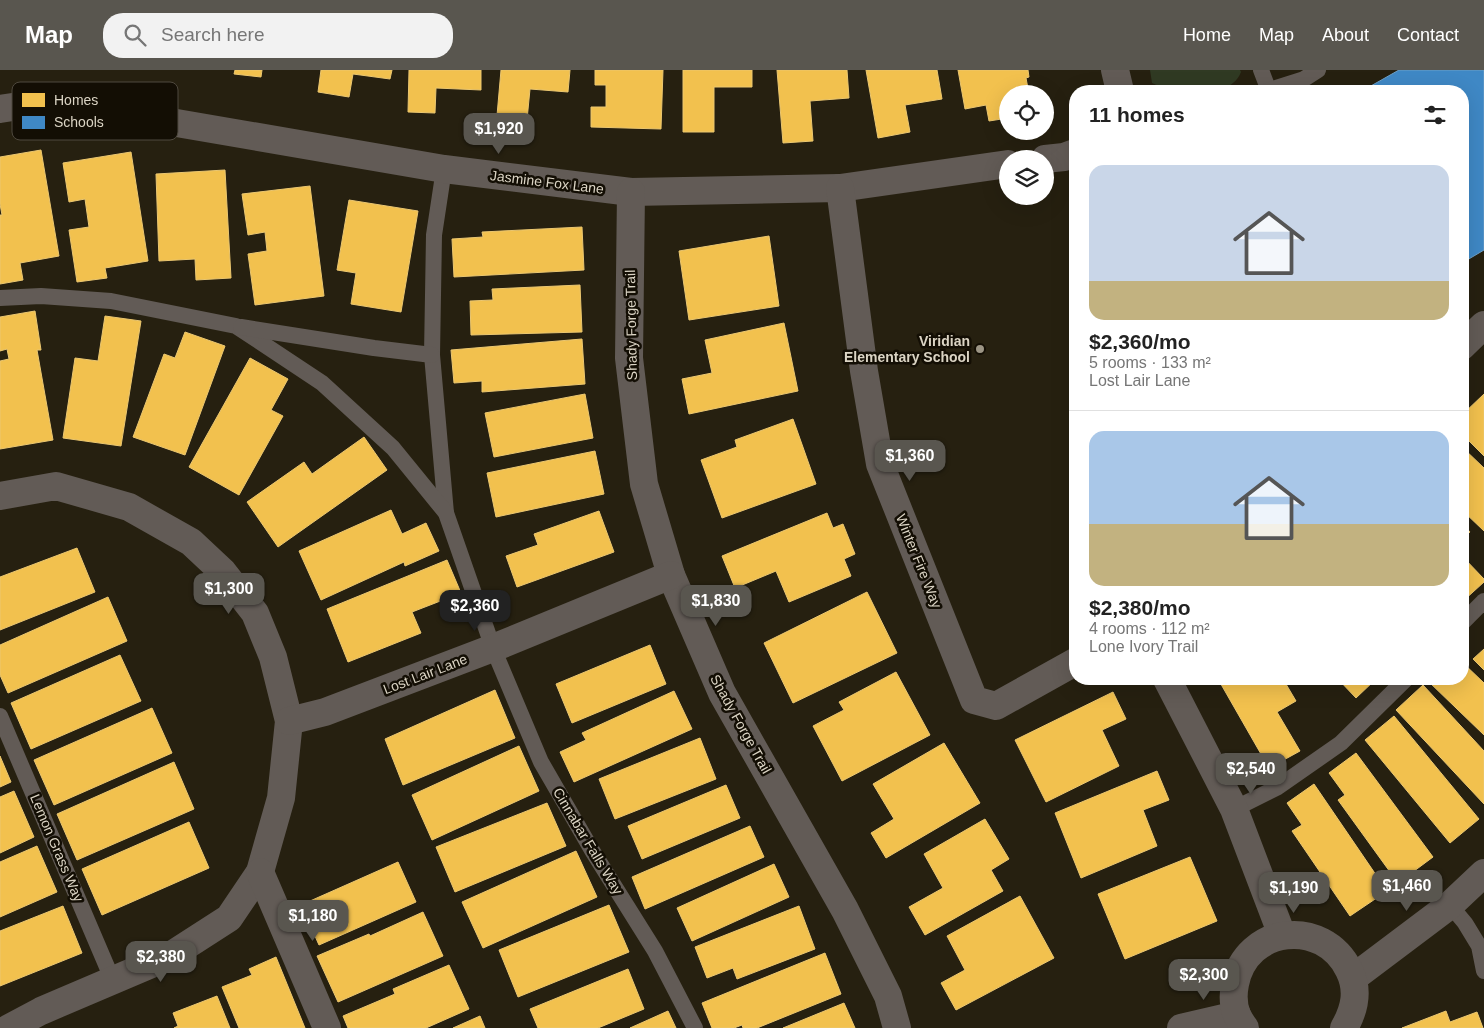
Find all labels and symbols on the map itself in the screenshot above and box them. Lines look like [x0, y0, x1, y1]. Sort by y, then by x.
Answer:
legend [12, 82, 178, 140]
text: Homes [54, 92, 98, 108]
pin: $1,920 [458, 112, 540, 155]
text: Schools [54, 114, 104, 130]
street label: Jasmine Fox Lane [489, 167, 605, 197]
street label: Shady Forge Trail [622, 270, 640, 380]
place label: Viridian Elementary School [844, 333, 970, 365]
marker: Viridian Elementary School [974, 343, 986, 355]
pin: $1,360 [869, 440, 951, 482]
street label: Winter Fire Way [893, 512, 945, 610]
pin: $1,300 [188, 572, 270, 615]
pin: $1,830 [675, 584, 757, 627]
pin: $2,360 [434, 590, 516, 632]
street label: Lost Lair Lane [381, 651, 469, 697]
street label: Shady Forge Trail [707, 672, 775, 776]
pin: $2,540 [1210, 752, 1292, 795]
street label: Cinnabar Falls Way [550, 785, 626, 897]
street label: Lemon Grass Way [27, 792, 87, 904]
pin: $1,460 [1366, 870, 1448, 912]
pin: $1,190 [1253, 872, 1335, 914]
pin: $1,180 [272, 900, 354, 942]
pin: $2,380 [120, 940, 202, 983]
pin: $2,300 [1163, 958, 1245, 1001]

